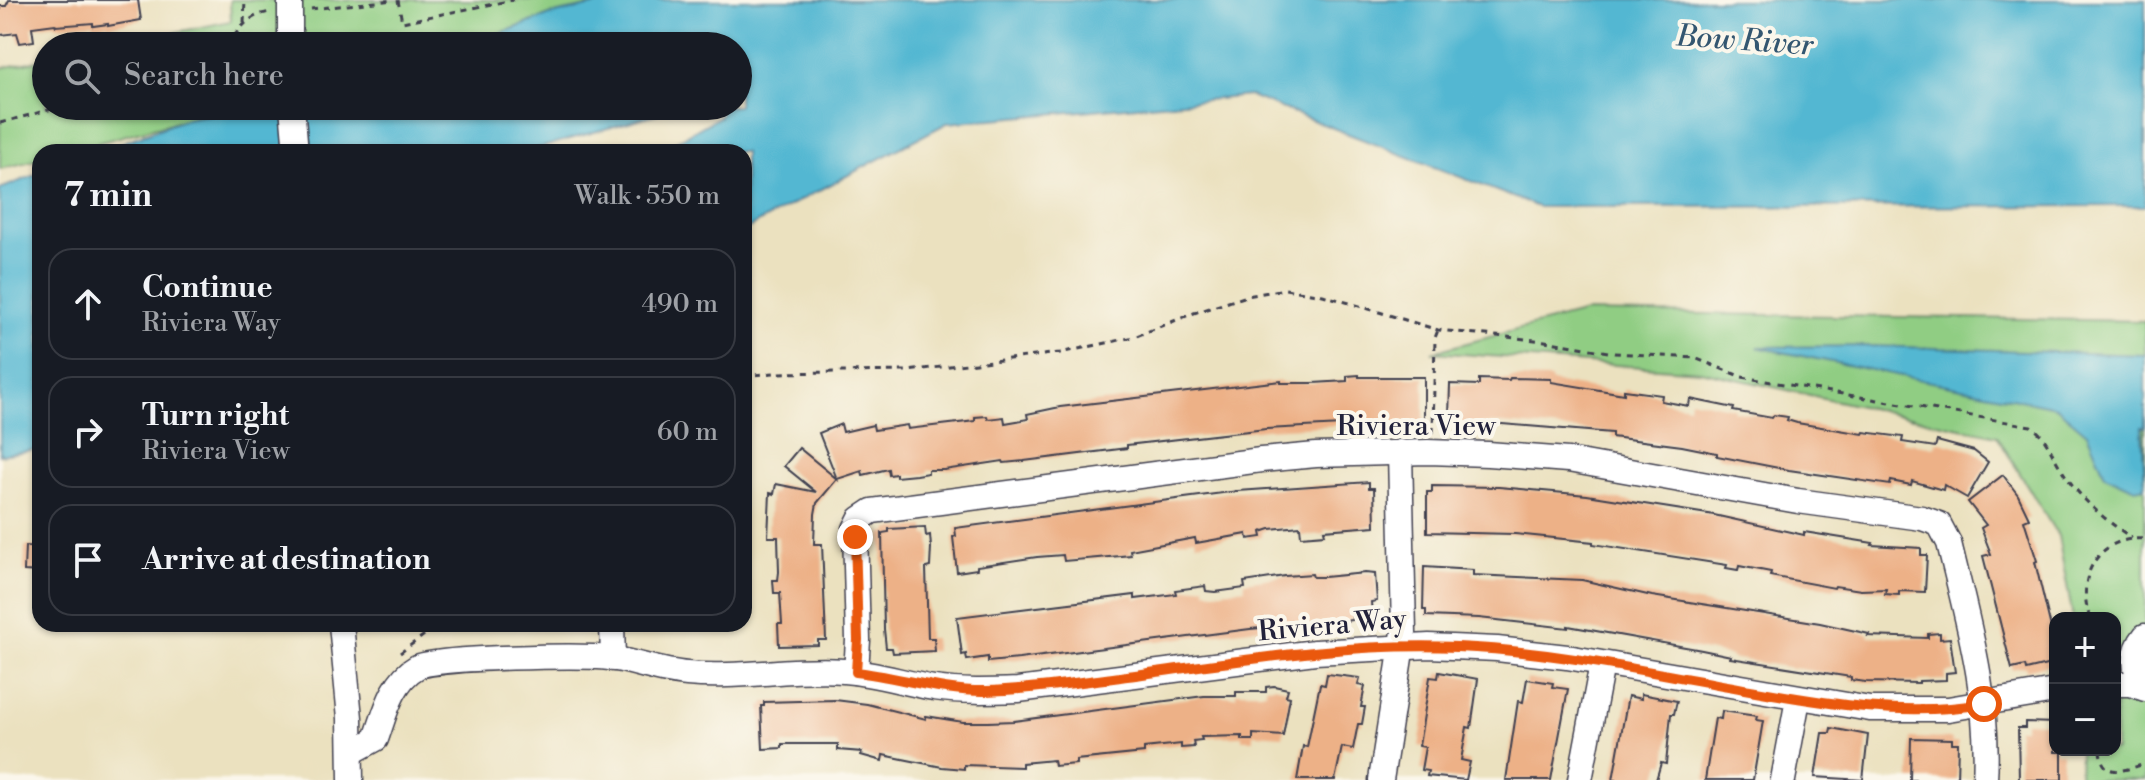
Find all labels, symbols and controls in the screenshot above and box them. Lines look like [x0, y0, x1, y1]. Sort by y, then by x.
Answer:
water label: Bow River [1674, 17, 1816, 65]
search box [32, 32, 752, 120]
icon: search [60, 54, 104, 98]
text: Search here [124, 57, 284, 95]
text: 7 min [64, 175, 152, 217]
text: Walk · 550 m [575, 180, 720, 212]
text: Continue [142, 269, 273, 307]
icon: ahead [66, 282, 110, 326]
text: 490 m [641, 288, 718, 320]
text: Riviera Way [142, 307, 280, 339]
text: Turn right [142, 397, 289, 435]
street label: Riviera View [1337, 409, 1496, 444]
icon: right [66, 410, 110, 454]
text: 60 m [657, 416, 718, 448]
text: Riviera View [142, 435, 290, 467]
route end [837, 519, 873, 555]
icon: arrive [66, 538, 110, 582]
text: Arrive at destination [142, 541, 431, 579]
street label: Riviera Way [1256, 602, 1408, 649]
map controls [2049, 612, 2121, 756]
button: + [2049, 612, 2121, 684]
button: − [2049, 684, 2121, 756]
route start [1966, 686, 2002, 722]

